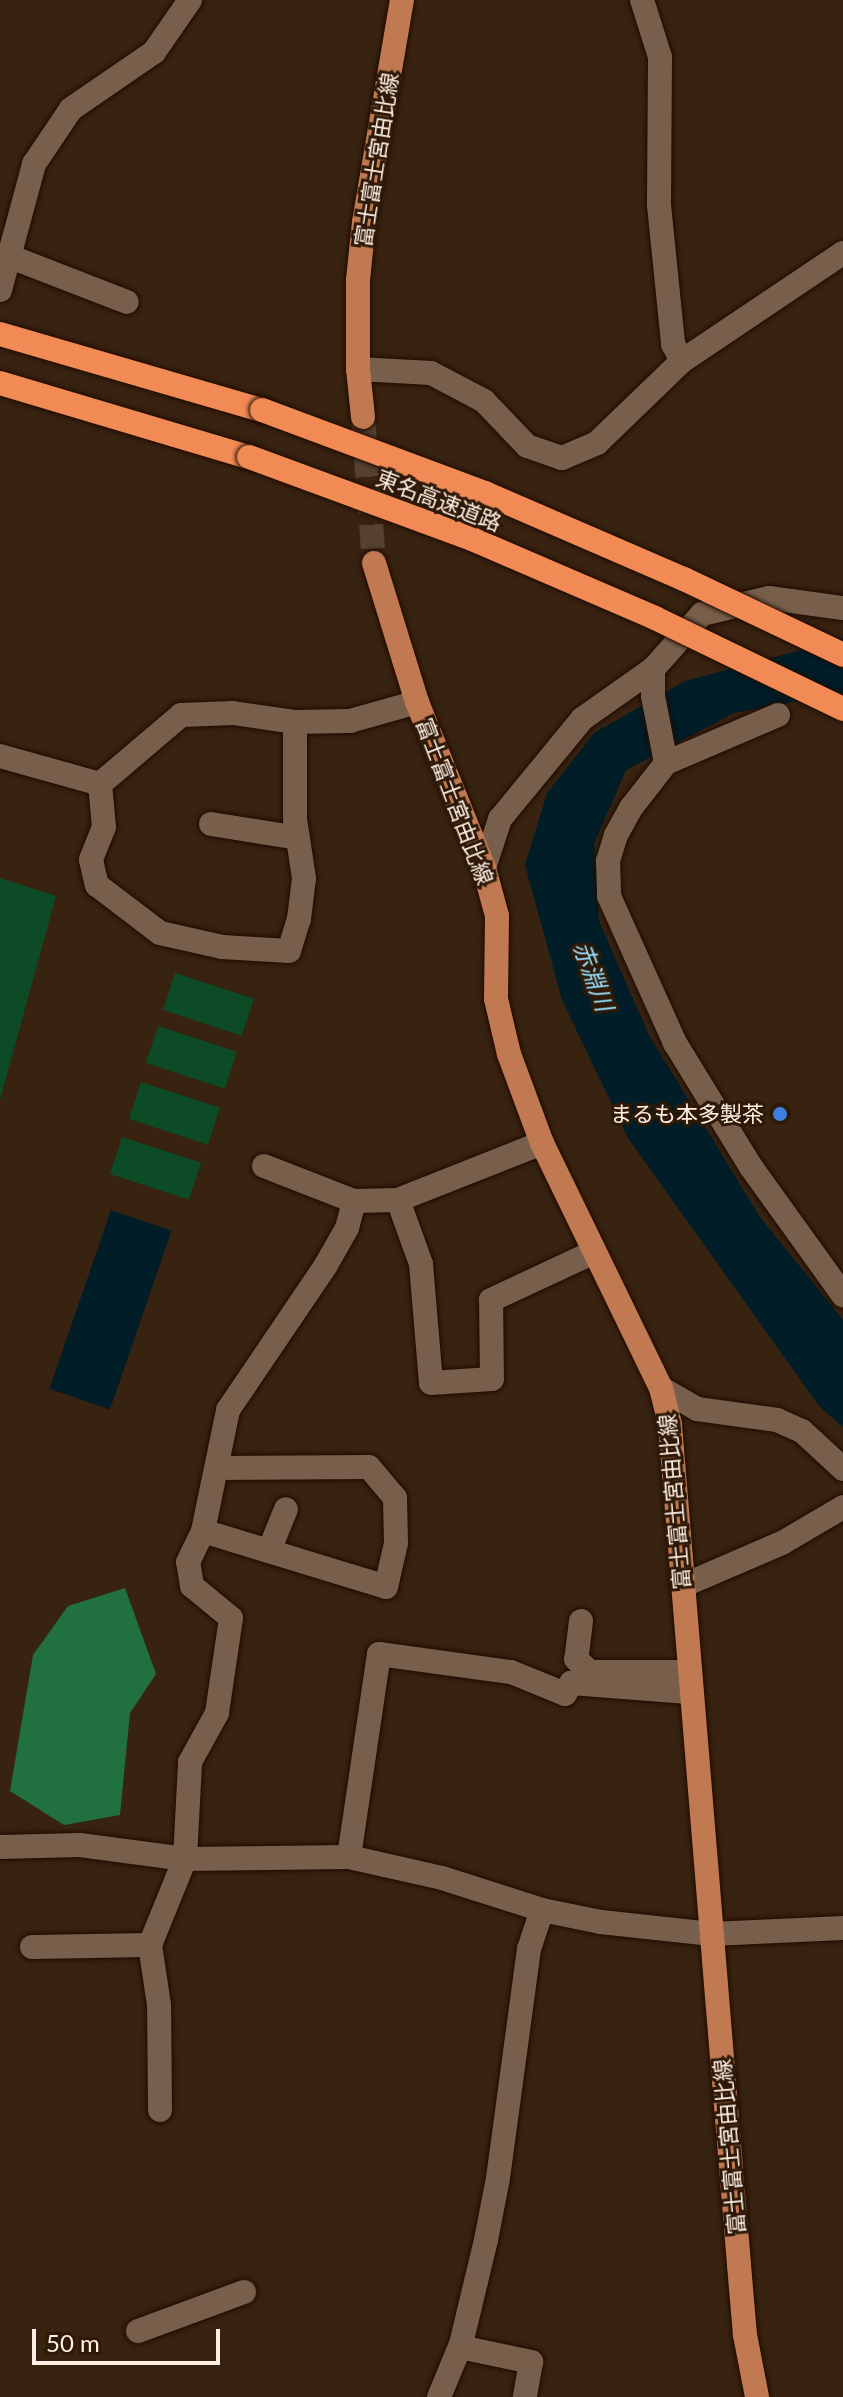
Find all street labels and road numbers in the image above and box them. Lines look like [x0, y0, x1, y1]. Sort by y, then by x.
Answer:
street label: 富士富士宮由比線 [349, 71, 403, 249]
street label: 東名高速道路 [373, 464, 505, 536]
street label: 富士富士宮由比線 [411, 714, 499, 888]
street label: 富士富士宮由比線 [653, 1413, 695, 1591]
street label: 富士富士宮由比線 [708, 2058, 750, 2236]

